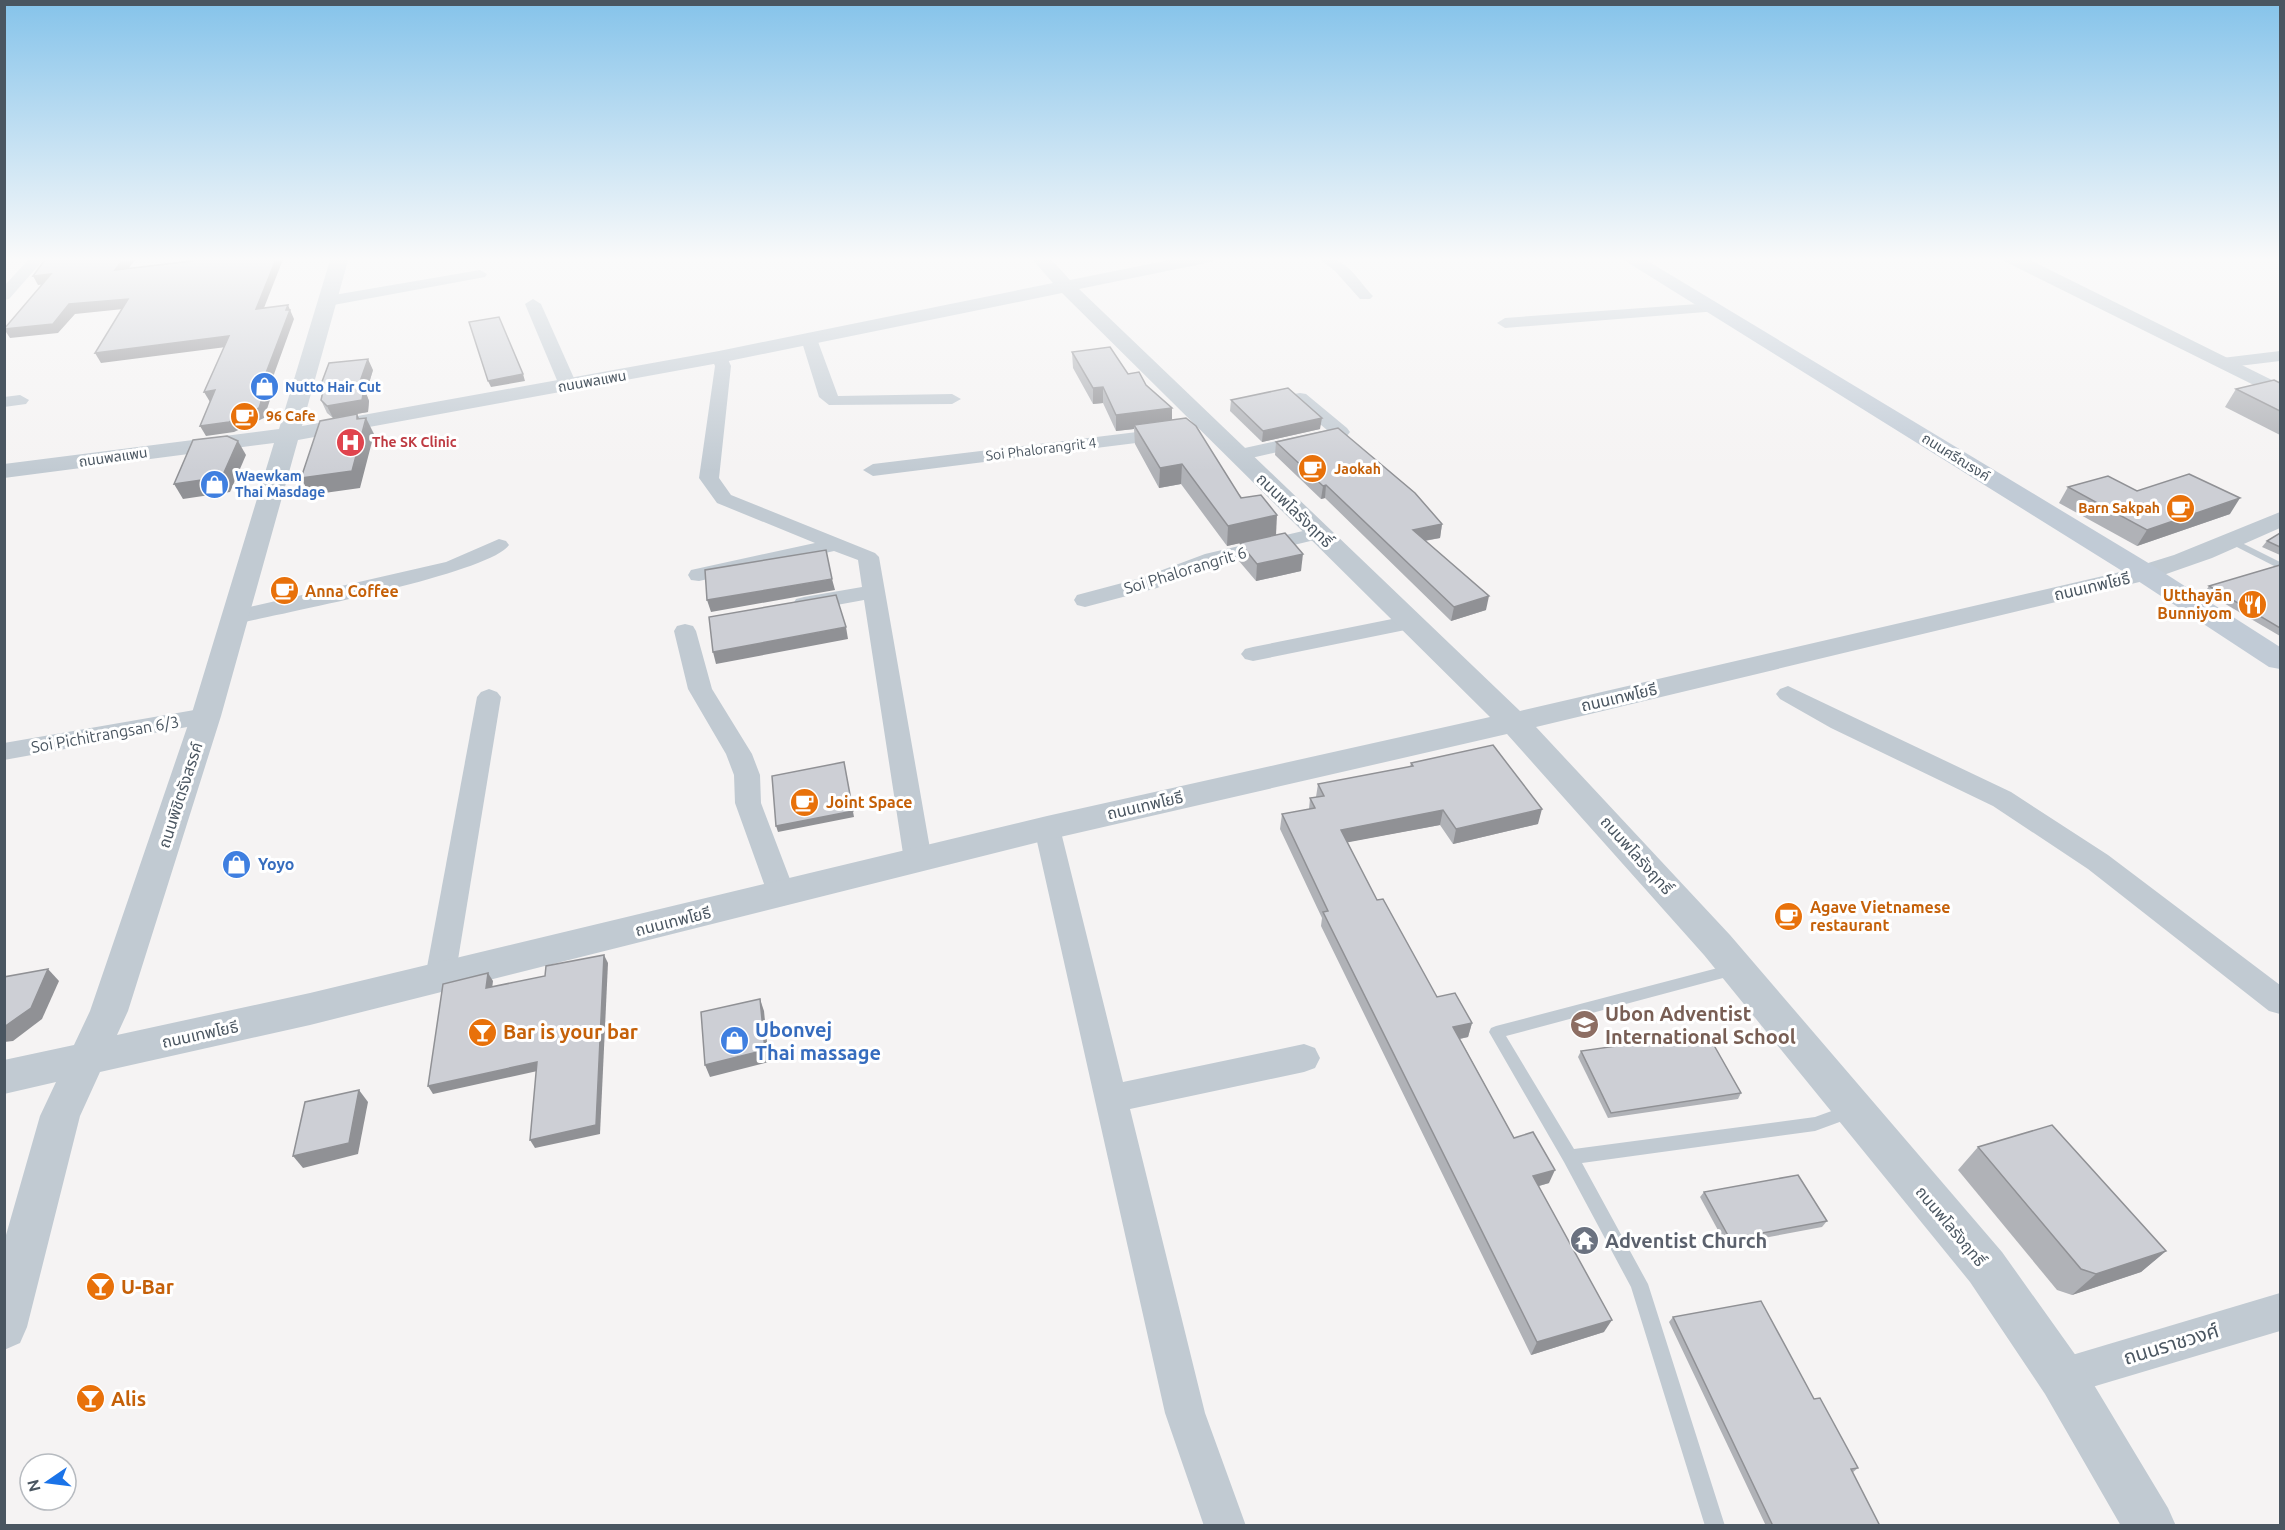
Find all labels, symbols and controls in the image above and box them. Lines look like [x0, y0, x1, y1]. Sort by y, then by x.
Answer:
street label: ถนนพลแพน [556, 367, 628, 395]
shop icon: Nutto Hair Cut [248, 371, 280, 403]
place label: Nutto Hair Cut [285, 379, 381, 395]
cafe icon: 96 Cafe [229, 400, 261, 432]
place label: 96 Cafe [266, 408, 316, 424]
hospital icon: The SK Clinic [335, 426, 367, 458]
street label: ถนนศรีณรงค์ [1919, 430, 1993, 484]
place label: The SK Clinic [372, 434, 457, 450]
street label: Soi Phalorangrit 4 [985, 434, 1097, 464]
street label: ถนนพลแพน [78, 444, 148, 470]
cafe icon: Jaokah [1297, 453, 1329, 485]
place label: Jaokah [1334, 461, 1381, 477]
shop icon: Waewkam Thai Masdage [198, 468, 230, 500]
place label: Waewkam Thai Masdage [235, 468, 325, 500]
street label: ถนนพโลรังฤทธิ์ [1253, 469, 1337, 551]
cafe icon: Barn Sakpah [2165, 492, 2197, 524]
place label: Barn Sakpah [2078, 500, 2160, 516]
street label: Soi Phalorangrit 6 [1121, 543, 1249, 597]
street label: ถนนเทพโยธี [2052, 569, 2132, 603]
cafe icon: Anna Coffee [268, 575, 300, 607]
place label: Anna Coffee [305, 582, 399, 600]
place label: Utthayān Bunniyom [2157, 586, 2232, 622]
restaurant icon: Utthayān Bunniyom [2237, 588, 2269, 620]
street label: ถนนเทพโยธี [1579, 680, 1659, 714]
street label: Soi Pichitrangsan 6/3 [30, 712, 180, 756]
street label: ถนนพิชิตรังสรรค์ [154, 740, 206, 850]
cafe icon: Joint Space [789, 786, 821, 818]
street label: ถนนเทพโยธี [1105, 788, 1185, 822]
place label: Joint Space [826, 793, 913, 811]
street label: ถนนพโลรังฤทธิ์ [1597, 812, 1677, 898]
shop icon: Yoyo [221, 848, 253, 880]
place label: Yoyo [258, 855, 294, 873]
place label: Agave Vietnamese restaurant [1810, 898, 1951, 934]
cafe icon: Agave Vietnamese restaurant [1773, 900, 1805, 932]
street label: ถนนเทพโยธี [633, 903, 713, 939]
place label: Ubon Adventist International School [1605, 1002, 1796, 1048]
school or university icon: Ubon Adventist International School [1568, 1009, 1600, 1041]
bar icon: Bar is your bar [466, 1016, 498, 1048]
street label: ถนนเทพโยธี [160, 1017, 240, 1051]
place label: Ubonvej Thai massage [755, 1018, 881, 1064]
place label: Bar is your bar [503, 1020, 639, 1043]
shop icon: Ubonvej Thai massage [718, 1025, 750, 1057]
street label: ถนนพโลรังฤทธิ์ [1912, 1182, 1990, 1270]
temple icon: Adventist Church [1568, 1225, 1600, 1257]
place label: Adventist Church [1605, 1229, 1767, 1252]
bar icon: U-Bar [84, 1271, 116, 1303]
place label: U-Bar [121, 1275, 175, 1298]
street label: ถนนราชวงศ์ [2120, 1318, 2221, 1369]
bar icon: Alis [74, 1383, 106, 1415]
place label: Alis [111, 1387, 146, 1410]
north arrow [18, 1452, 78, 1512]
text: N [23, 1478, 44, 1494]

